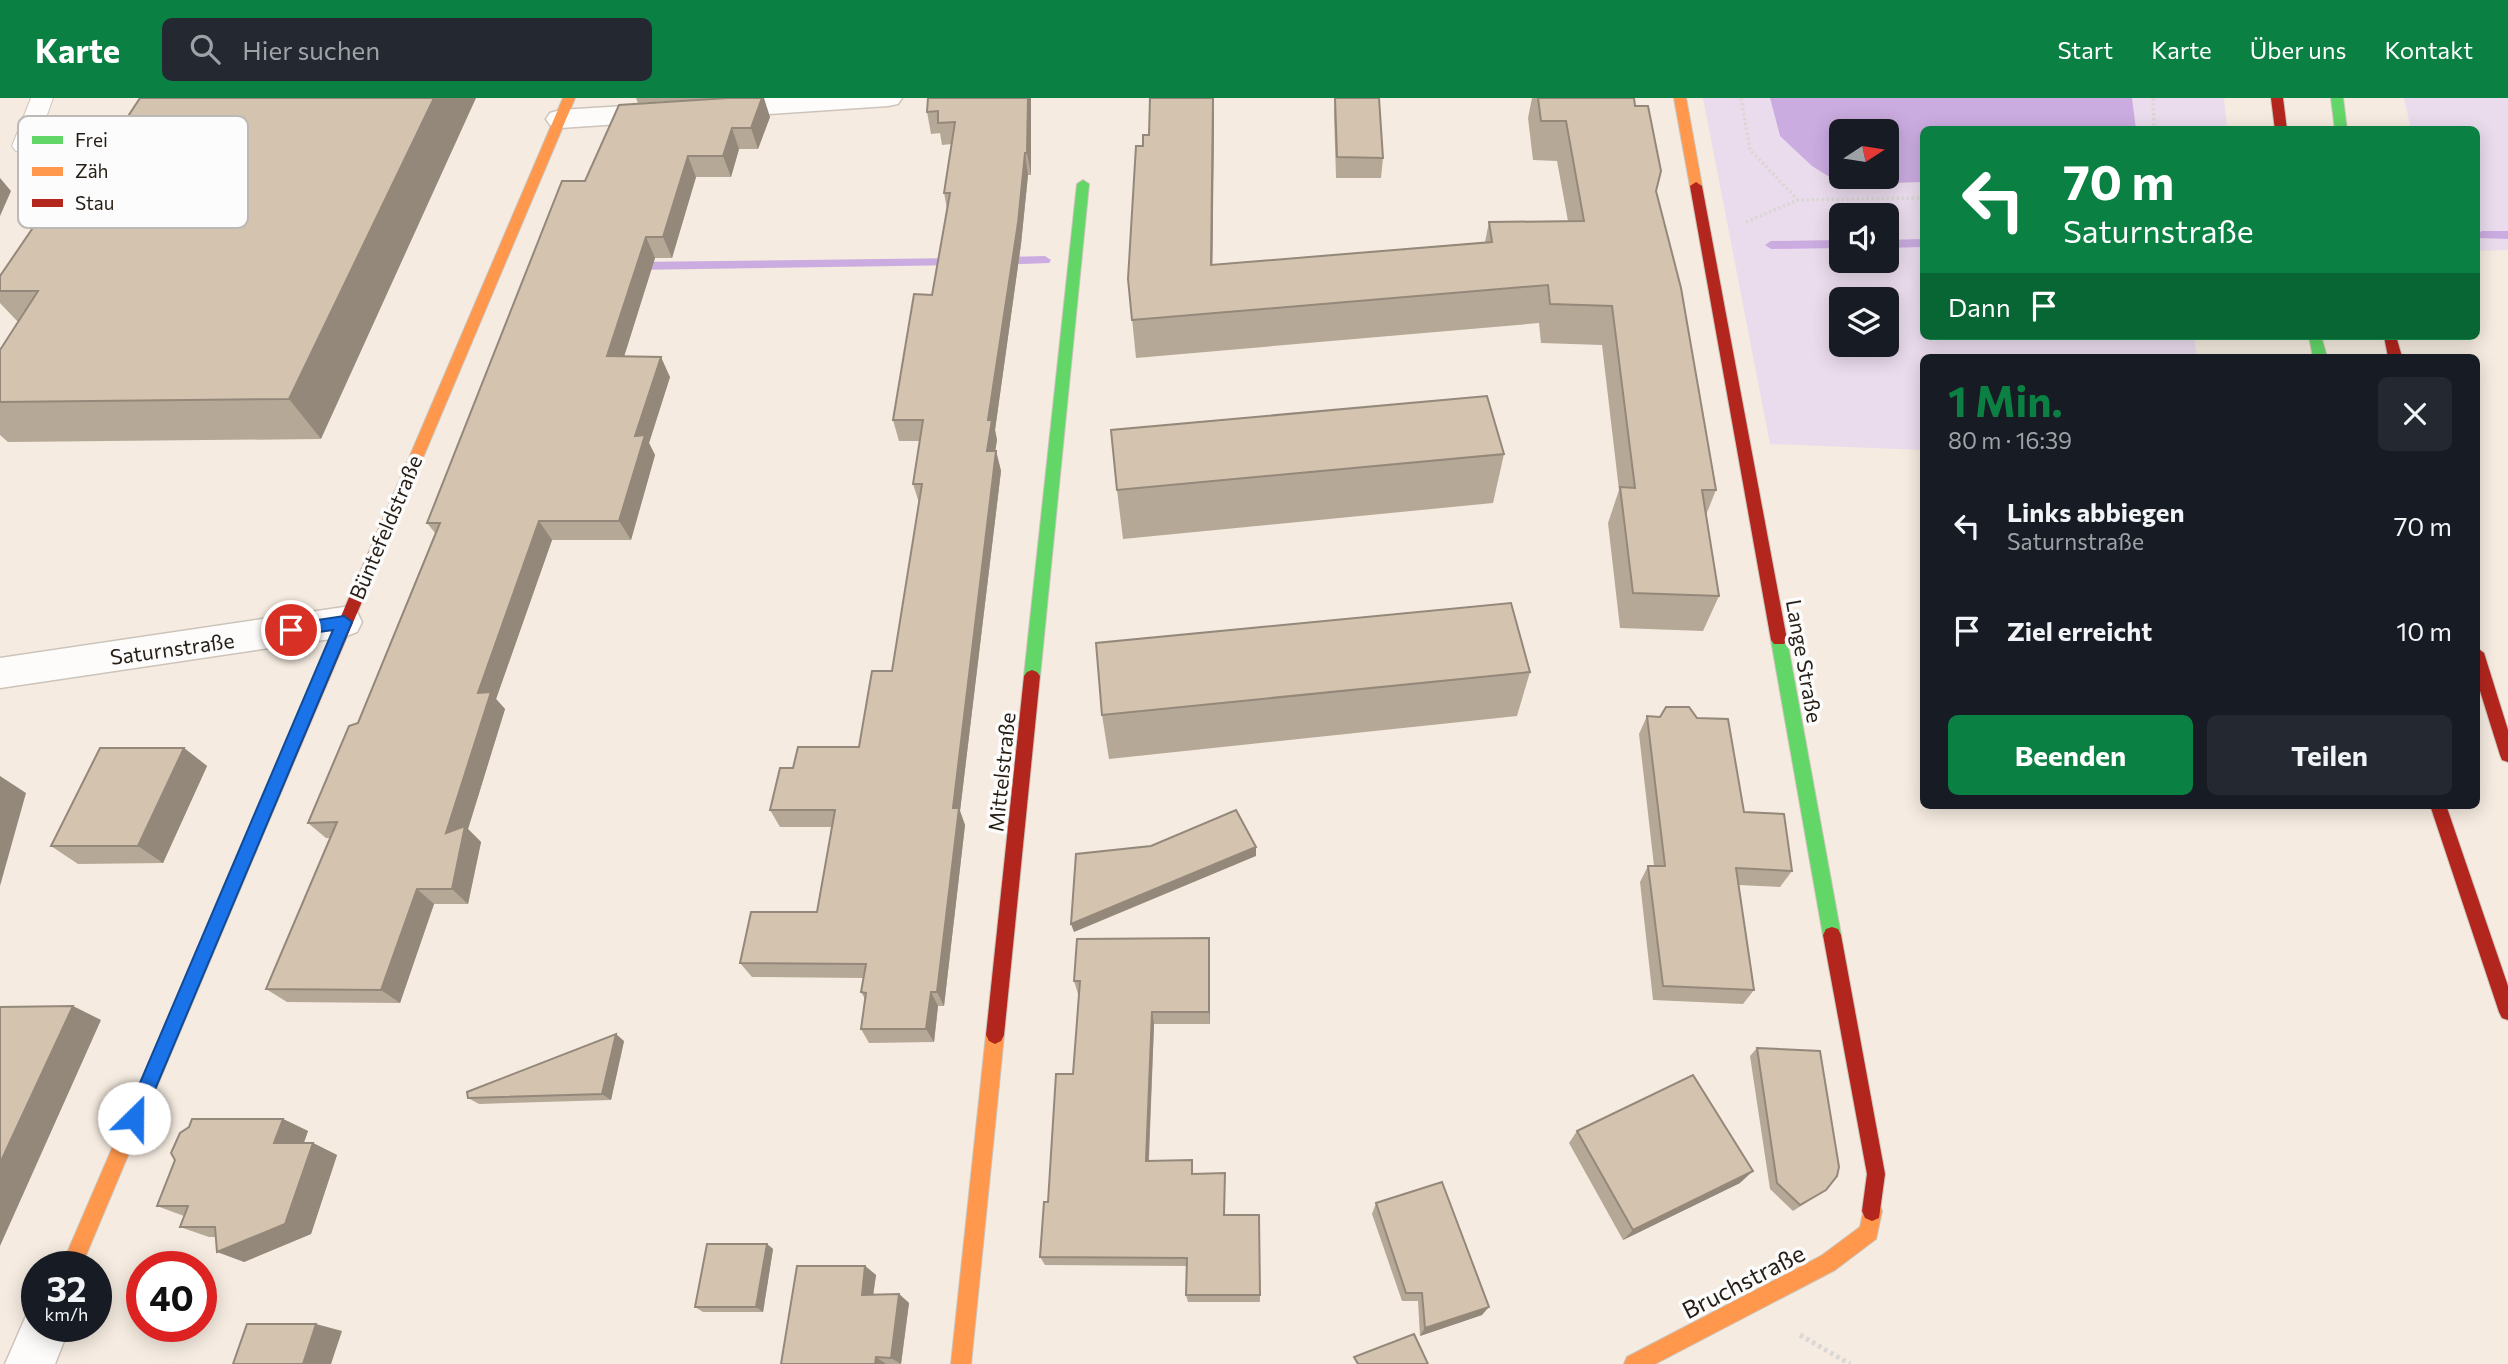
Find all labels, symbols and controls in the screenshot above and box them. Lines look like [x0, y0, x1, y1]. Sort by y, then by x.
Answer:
search box [162, 18, 652, 81]
text: Karte [35, 29, 120, 70]
icon: search [186, 30, 224, 68]
text: Hier suchen [242, 34, 380, 65]
text: Start [2058, 35, 2113, 64]
text: Karte [2151, 35, 2212, 64]
text: Über uns [2250, 35, 2346, 64]
text: Kontakt [2384, 35, 2473, 64]
legend [18, 116, 248, 228]
north arrow [1829, 119, 1899, 189]
map controls [1829, 119, 1899, 357]
text: Frei [75, 128, 108, 151]
text: 70 m [2063, 150, 2174, 210]
icon: left [1948, 154, 2039, 245]
text: Zäh [75, 159, 109, 182]
text: Stau [75, 191, 114, 214]
button: sound [1829, 203, 1899, 273]
text: Saturnstraße [2063, 210, 2254, 250]
button: layers [1829, 287, 1899, 357]
icon: arrive [2025, 287, 2063, 325]
text: Dann [1948, 291, 2011, 322]
text: 1 Min. [1948, 374, 2063, 426]
button: close [2378, 377, 2452, 451]
text: 80 m · 16:39 [1948, 426, 2072, 454]
street label: Büntefeldstraße [343, 451, 427, 603]
text: Links abbiegen [2007, 496, 2185, 527]
icon: left [1948, 507, 1986, 545]
text: 70 m [2394, 510, 2452, 541]
text: Saturnstraße [2007, 527, 2144, 555]
street label: Lange Straße [1782, 597, 1828, 725]
pin [261, 600, 321, 660]
icon: arrive [272, 611, 310, 649]
icon: arrive [1948, 612, 1986, 650]
text: Ziel erreicht [2007, 615, 2152, 646]
text: 10 m [2396, 615, 2452, 646]
street label: Saturnstraße [108, 627, 236, 669]
street label: Mittelstraße [982, 711, 1020, 833]
button: Beenden [1948, 715, 2193, 795]
button: Teilen [2207, 715, 2452, 795]
position arrow [97, 1081, 171, 1155]
street label: Bruchstraße [1677, 1238, 1809, 1324]
speed limit sign: 40 [126, 1251, 217, 1342]
text: 32 [46, 1266, 87, 1309]
text: km/h [45, 1303, 88, 1325]

